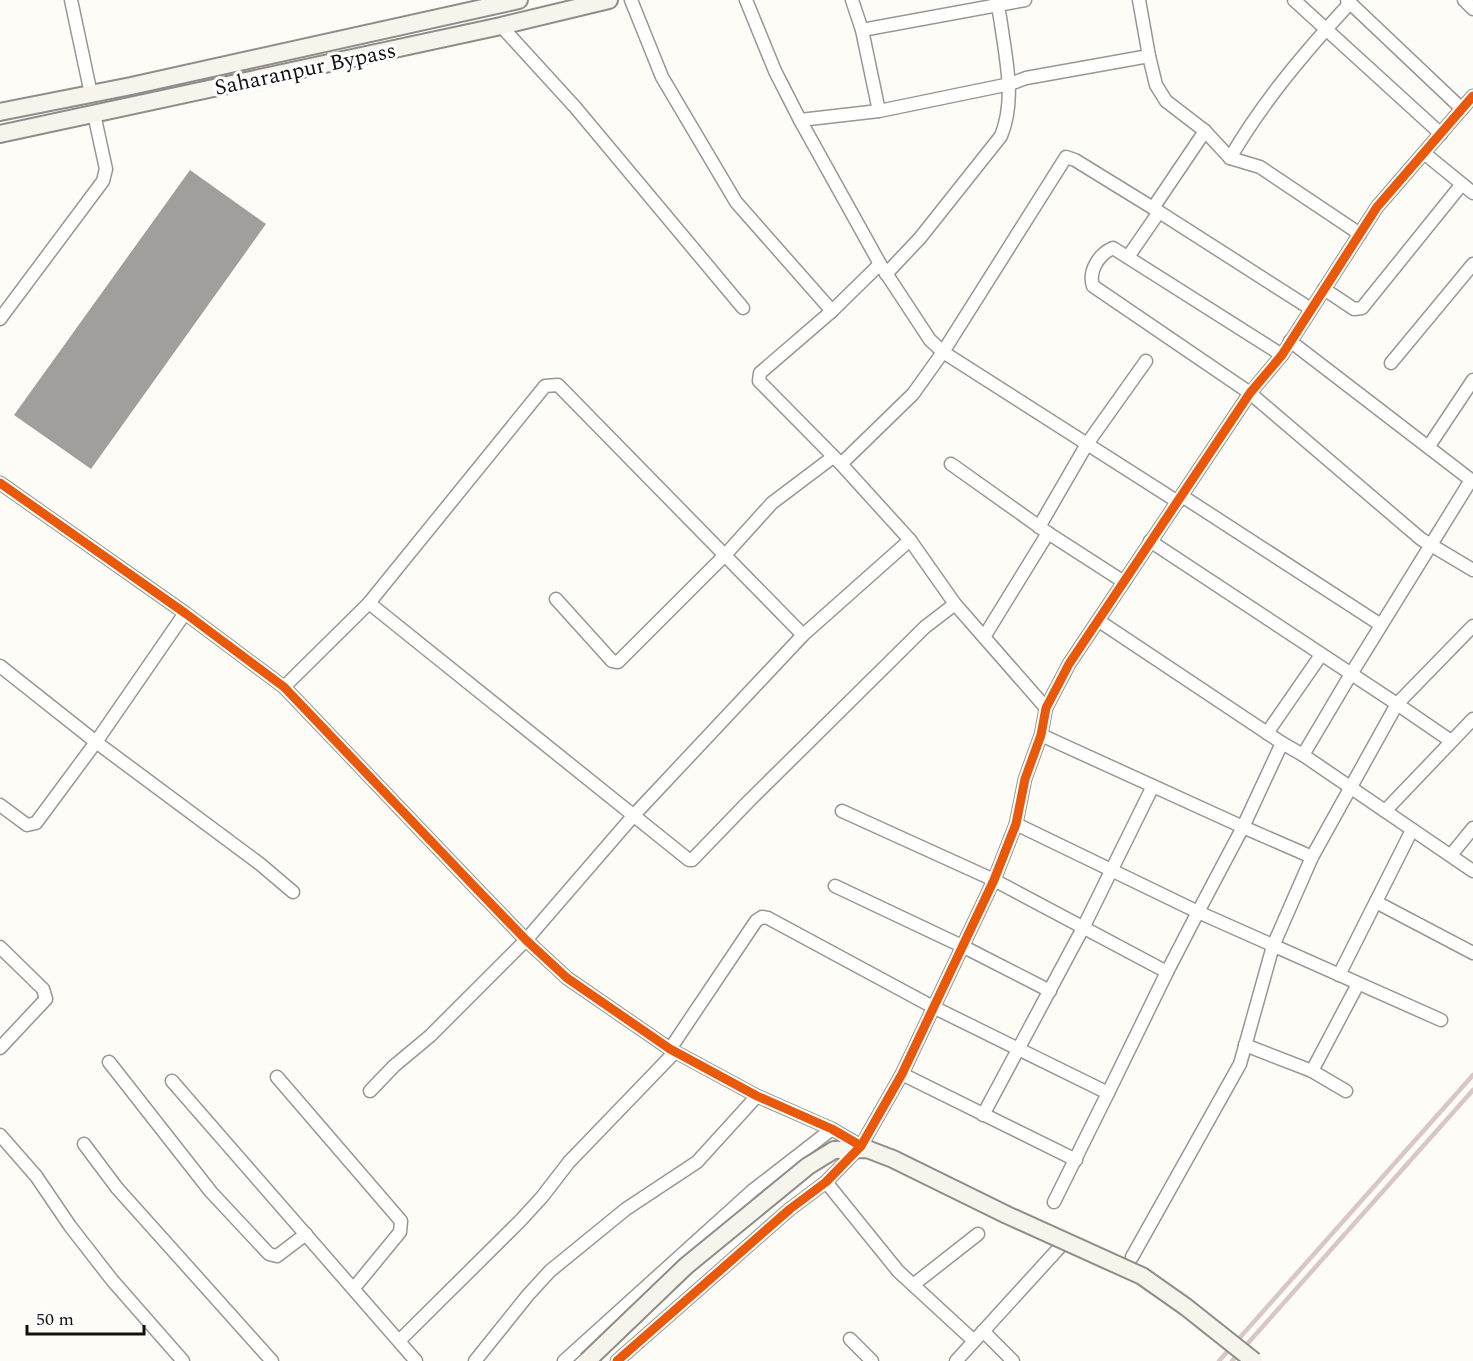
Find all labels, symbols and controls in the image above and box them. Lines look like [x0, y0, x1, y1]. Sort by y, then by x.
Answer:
street label: Saharanpur Bypass [211, 34, 399, 105]
scale bar [27, 1298, 144, 1336]
text: 50 m [36, 1306, 74, 1333]

